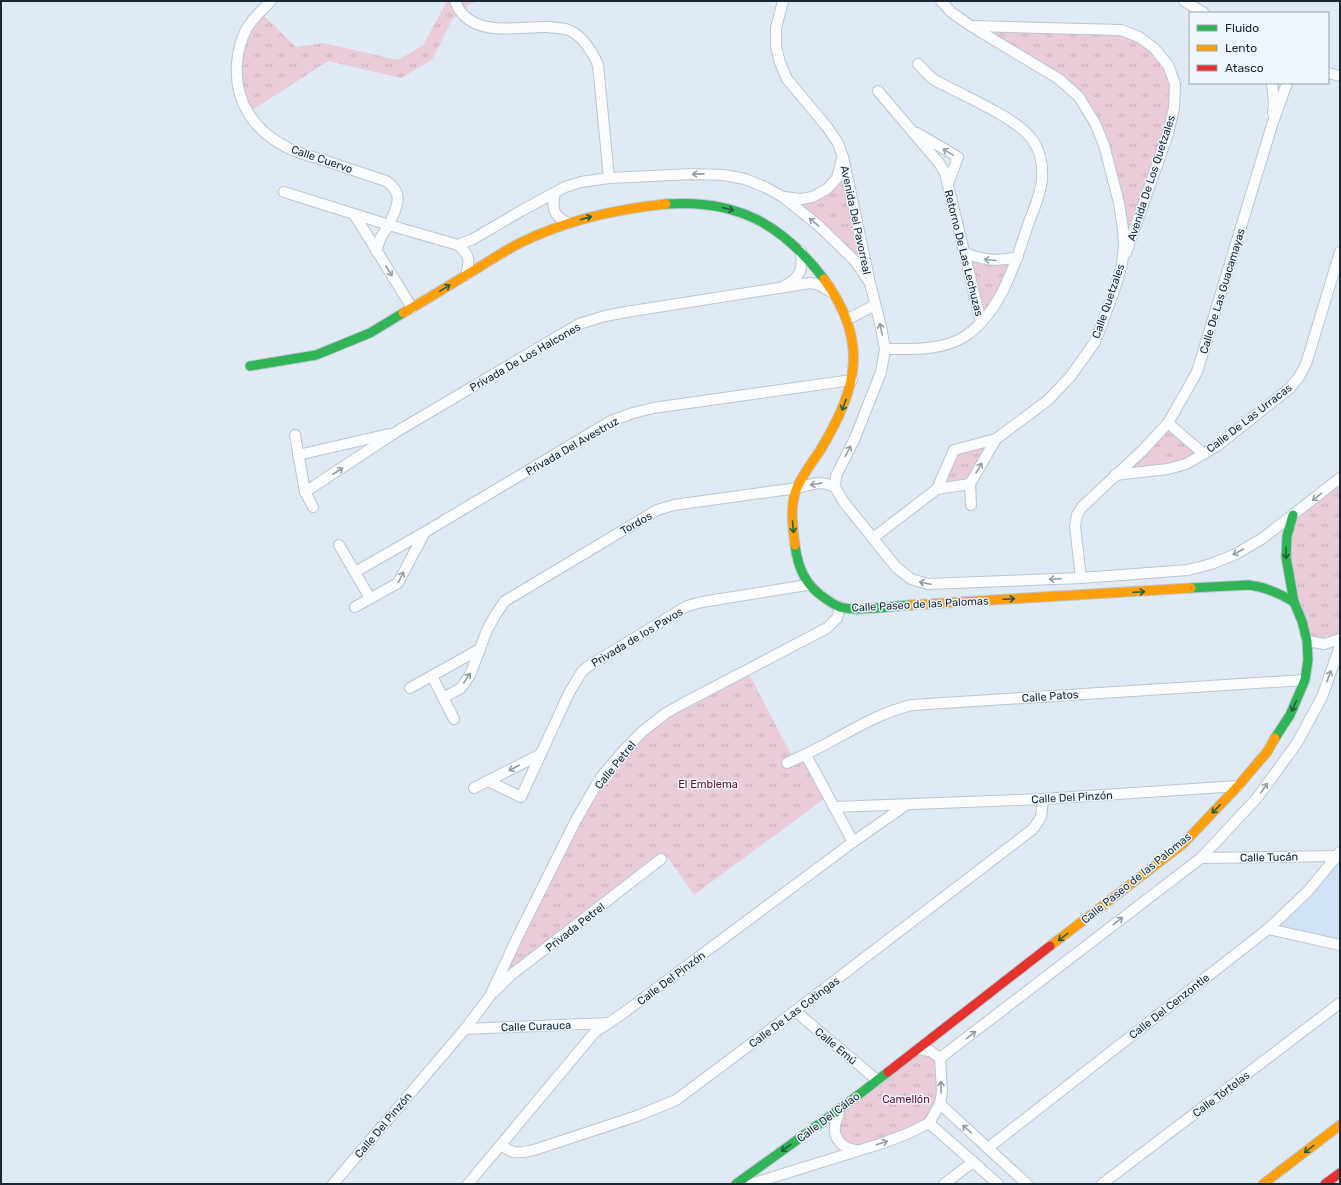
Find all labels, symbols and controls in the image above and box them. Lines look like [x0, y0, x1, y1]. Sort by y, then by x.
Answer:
legend [1189, 12, 1329, 84]
text: Fluido [1225, 21, 1259, 35]
text: Lento [1225, 41, 1257, 55]
text: Atasco [1225, 61, 1264, 75]
street label: Avenida De Los Quetzales [1125, 113, 1178, 243]
street label: Calle Cuervo [289, 143, 354, 176]
one-way arrow [942, 147, 954, 155]
street label: Avenida Del Pavorreal [838, 164, 873, 276]
one-way arrow [692, 170, 705, 178]
street label: Retorno De Las Lechuzas [942, 189, 986, 318]
one-way arrow [722, 206, 735, 214]
one-way arrow [579, 214, 592, 221]
one-way arrow [809, 218, 819, 227]
street label: Calle De Las Guacamayas [1197, 227, 1248, 355]
one-way arrow [984, 256, 997, 263]
street label: Calle Quetzales [1090, 262, 1127, 340]
one-way arrow [385, 265, 393, 276]
one-way arrow [439, 283, 451, 291]
street label: Privada De Los Halcones [468, 320, 583, 394]
one-way arrow [877, 322, 885, 335]
street label: Calle De Las Urracas [1204, 381, 1295, 456]
one-way arrow [840, 398, 848, 410]
street label: Privada Del Avestruz [523, 414, 621, 478]
one-way arrow [845, 445, 852, 457]
one-way arrow [975, 462, 983, 474]
one-way arrow [332, 467, 343, 475]
one-way arrow [810, 480, 823, 488]
one-way arrow [1311, 492, 1322, 501]
street label: Tordos [618, 509, 655, 538]
one-way arrow [789, 520, 796, 533]
one-way arrow [1282, 546, 1290, 559]
one-way arrow [1232, 549, 1244, 557]
one-way arrow [398, 571, 405, 583]
one-way arrow [1049, 575, 1062, 583]
one-way arrow [919, 579, 932, 587]
one-way arrow [1132, 588, 1145, 595]
street label: Calle Paseo de las Palomas [851, 594, 989, 615]
one-way arrow [1002, 596, 1015, 603]
street label: Privada de los Pavos [589, 605, 686, 670]
one-way arrow [1326, 671, 1334, 683]
one-way arrow [464, 672, 472, 684]
street label: Calle Patos [1021, 688, 1079, 705]
one-way arrow [1290, 699, 1297, 711]
street label: Calle Petrel [592, 739, 639, 792]
one-way arrow [509, 764, 521, 772]
park label: El Emblema [678, 778, 738, 791]
one-way arrow [1260, 782, 1268, 793]
street label: Calle Del Pinzón [1031, 789, 1113, 806]
one-way arrow [1211, 804, 1221, 814]
street label: Calle Paseo de las Palomas [1079, 830, 1194, 927]
street label: Calle Tucán [1240, 850, 1298, 865]
street label: Privada Petrel [543, 900, 607, 955]
one-way arrow [1113, 917, 1124, 926]
one-way arrow [1057, 932, 1068, 941]
street label: Calle Del Pinzón [635, 949, 708, 1008]
street label: Calle Del Cenzontle [1127, 971, 1212, 1042]
street label: Calle De Las Cotingas [746, 974, 842, 1051]
street label: Calle Curauca [501, 1019, 571, 1034]
street label: Calle Emú [812, 1025, 859, 1068]
one-way arrow [965, 1030, 976, 1039]
street label: Calle Tórtolas [1190, 1068, 1253, 1120]
one-way arrow [937, 1081, 945, 1094]
street label: Calle Del Pinzón [352, 1090, 415, 1161]
street label: Calle Del Cálao [794, 1090, 862, 1145]
park label: Camellón [882, 1093, 930, 1106]
one-way arrow [963, 1125, 973, 1134]
one-way arrow [875, 1139, 888, 1146]
one-way arrow [781, 1144, 792, 1152]
one-way arrow [1304, 1144, 1315, 1153]

